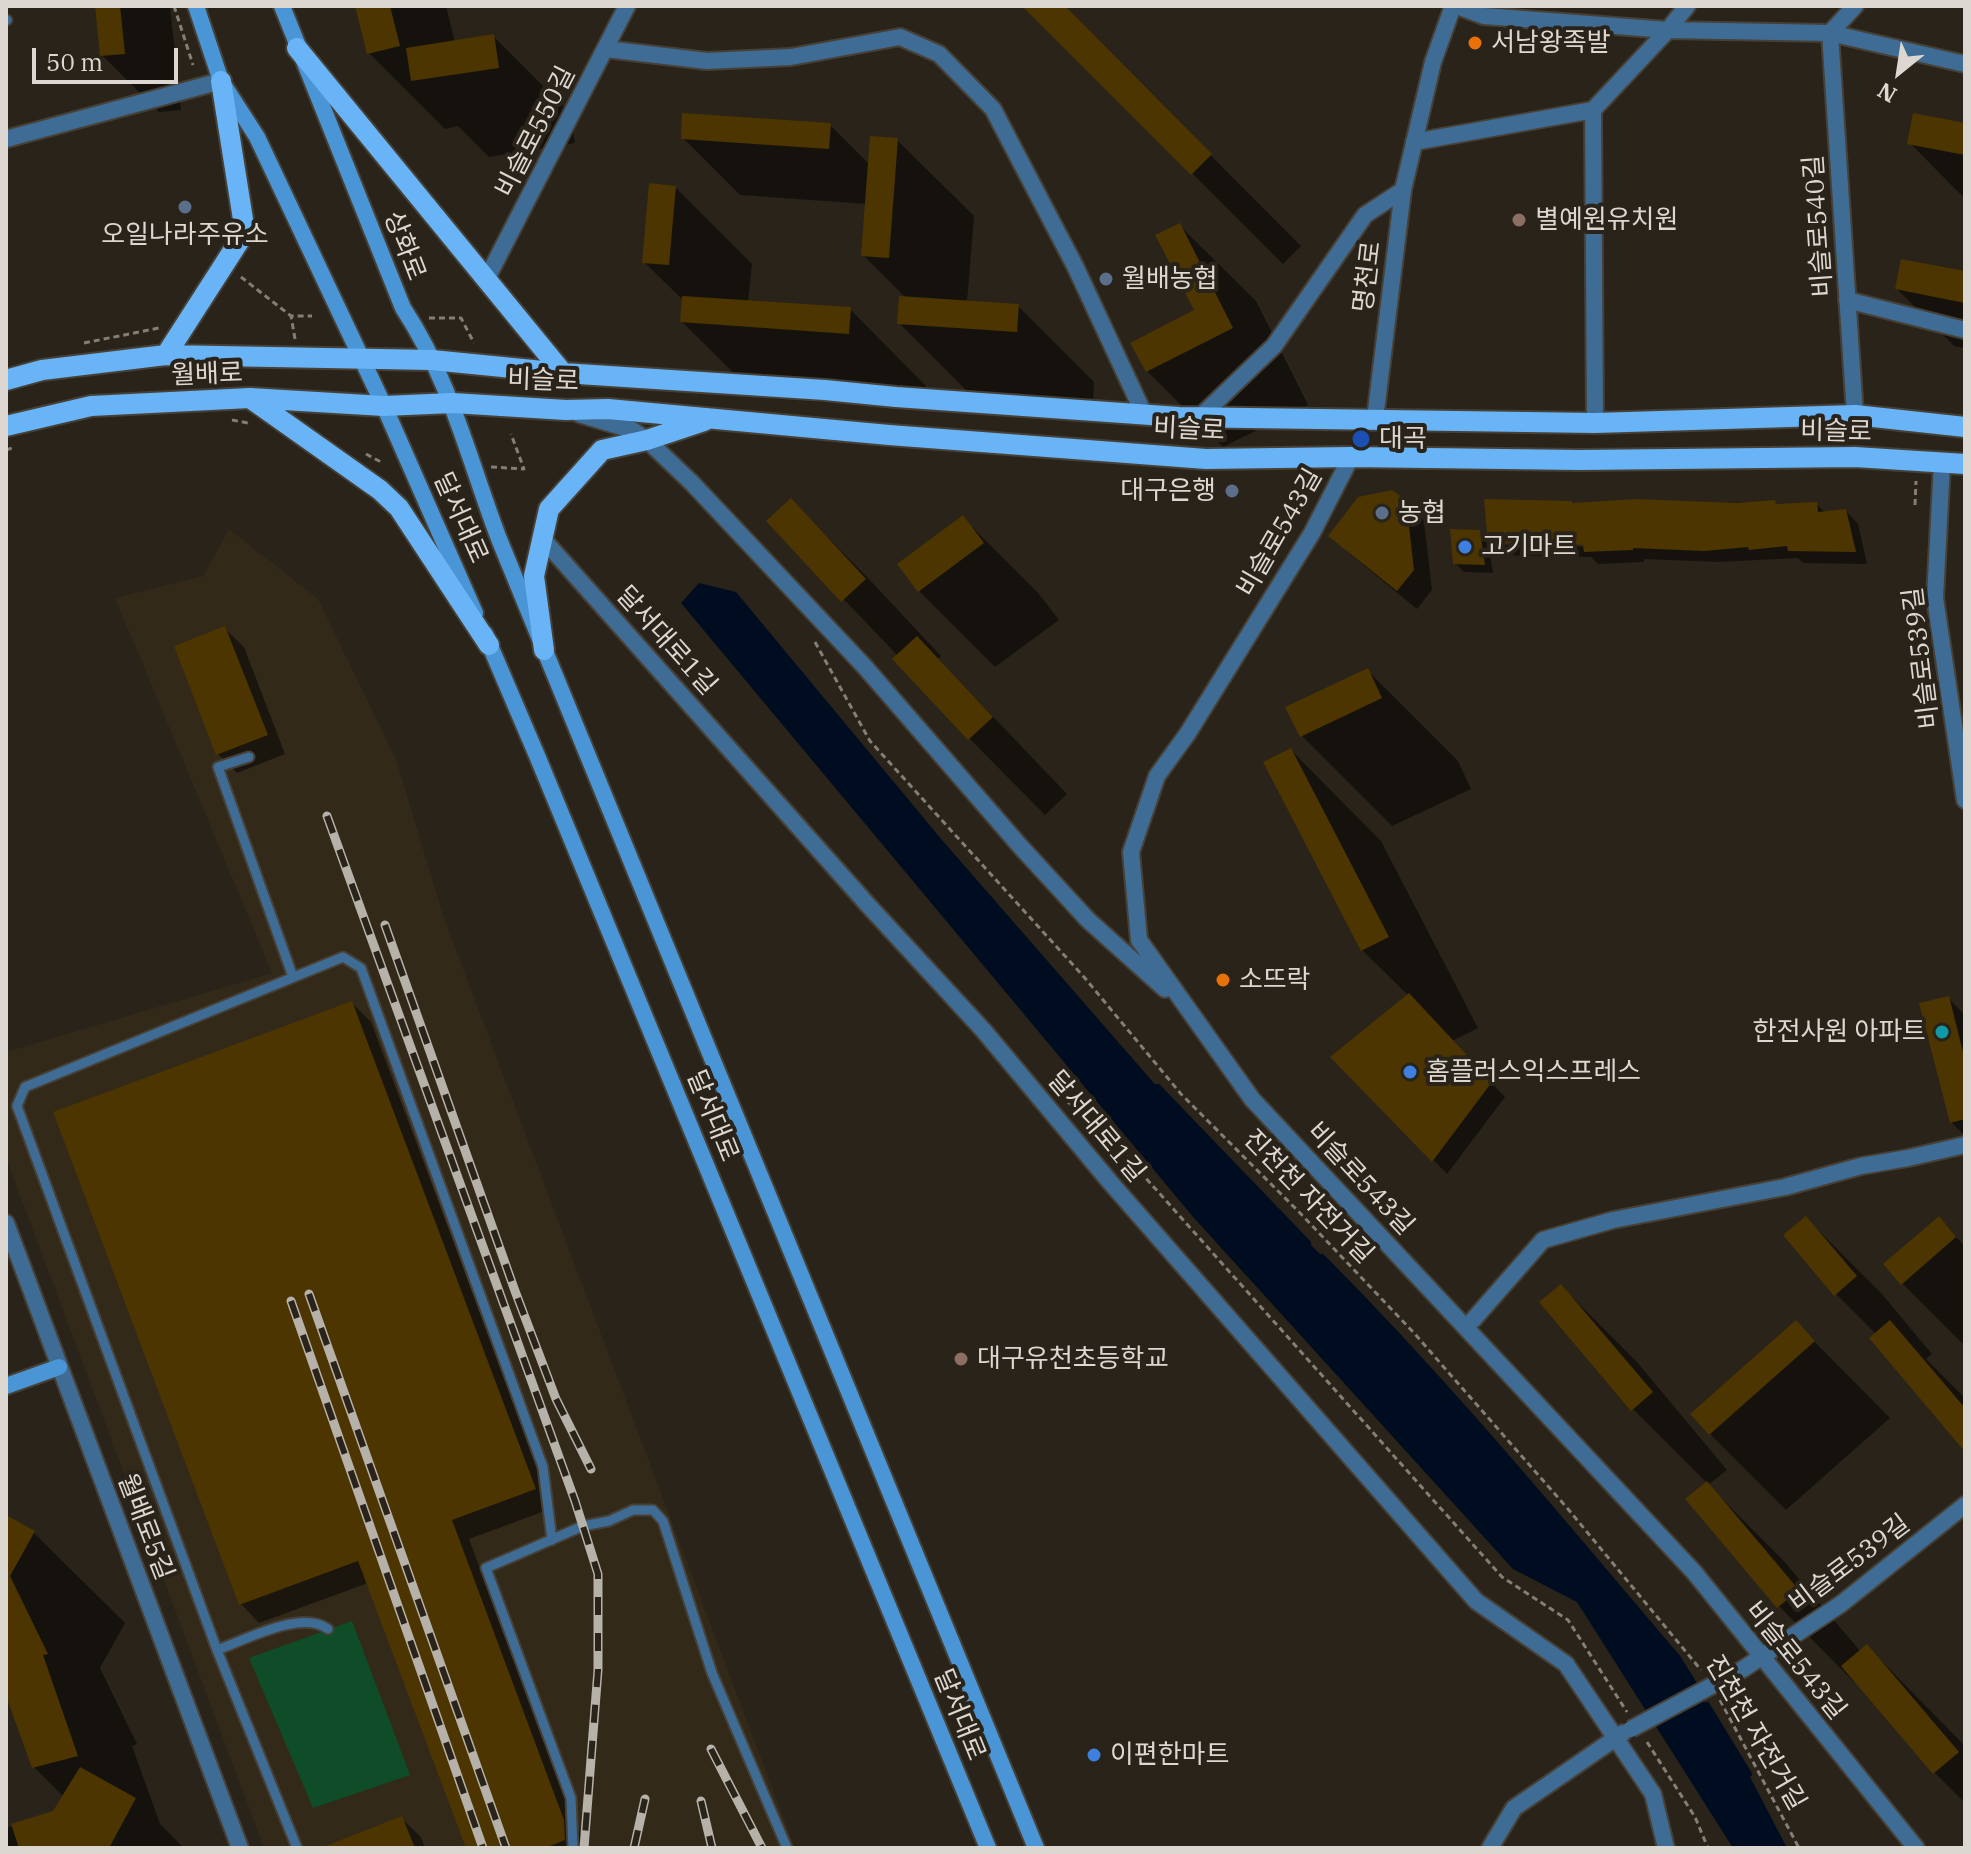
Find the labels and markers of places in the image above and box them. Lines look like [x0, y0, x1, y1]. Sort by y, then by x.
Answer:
place label: 서남왕족발 [1491, 27, 1611, 59]
marker: 서남왕족발 [1466, 34, 1484, 52]
marker: 오일나라주유소 [176, 198, 194, 216]
place label: 별예원유치원 [1535, 204, 1679, 236]
marker: 별예원유치원 [1510, 211, 1528, 229]
place label: 오일나라주유소 [101, 219, 269, 251]
place label: 월배농협 [1122, 263, 1218, 295]
marker: 월배농협 [1097, 270, 1115, 288]
place label: 대곡 [1379, 423, 1427, 455]
marker: 대곡 [1350, 428, 1372, 450]
place label: 대구은행 [1120, 475, 1216, 507]
marker: 대구은행 [1223, 482, 1241, 500]
place label: 농협 [1398, 497, 1446, 529]
marker: 농협 [1373, 504, 1391, 522]
place label: 고기마트 [1481, 531, 1577, 563]
marker: 고기마트 [1456, 538, 1474, 556]
place label: 소뜨락 [1239, 964, 1311, 996]
marker: 소뜨락 [1214, 971, 1232, 989]
place label: 한전사원 아파트 [1753, 1016, 1926, 1048]
marker: 한전사원 아파트 [1933, 1023, 1951, 1041]
place label: 홈플러스익스프레스 [1426, 1056, 1641, 1088]
marker: 홈플러스익스프레스 [1401, 1063, 1419, 1081]
place label: 대구유천초등학교 [977, 1343, 1168, 1375]
marker: 대구유천초등학교 [952, 1350, 970, 1368]
place label: 이편한마트 [1110, 1739, 1230, 1771]
marker: 이편한마트 [1085, 1746, 1103, 1764]

